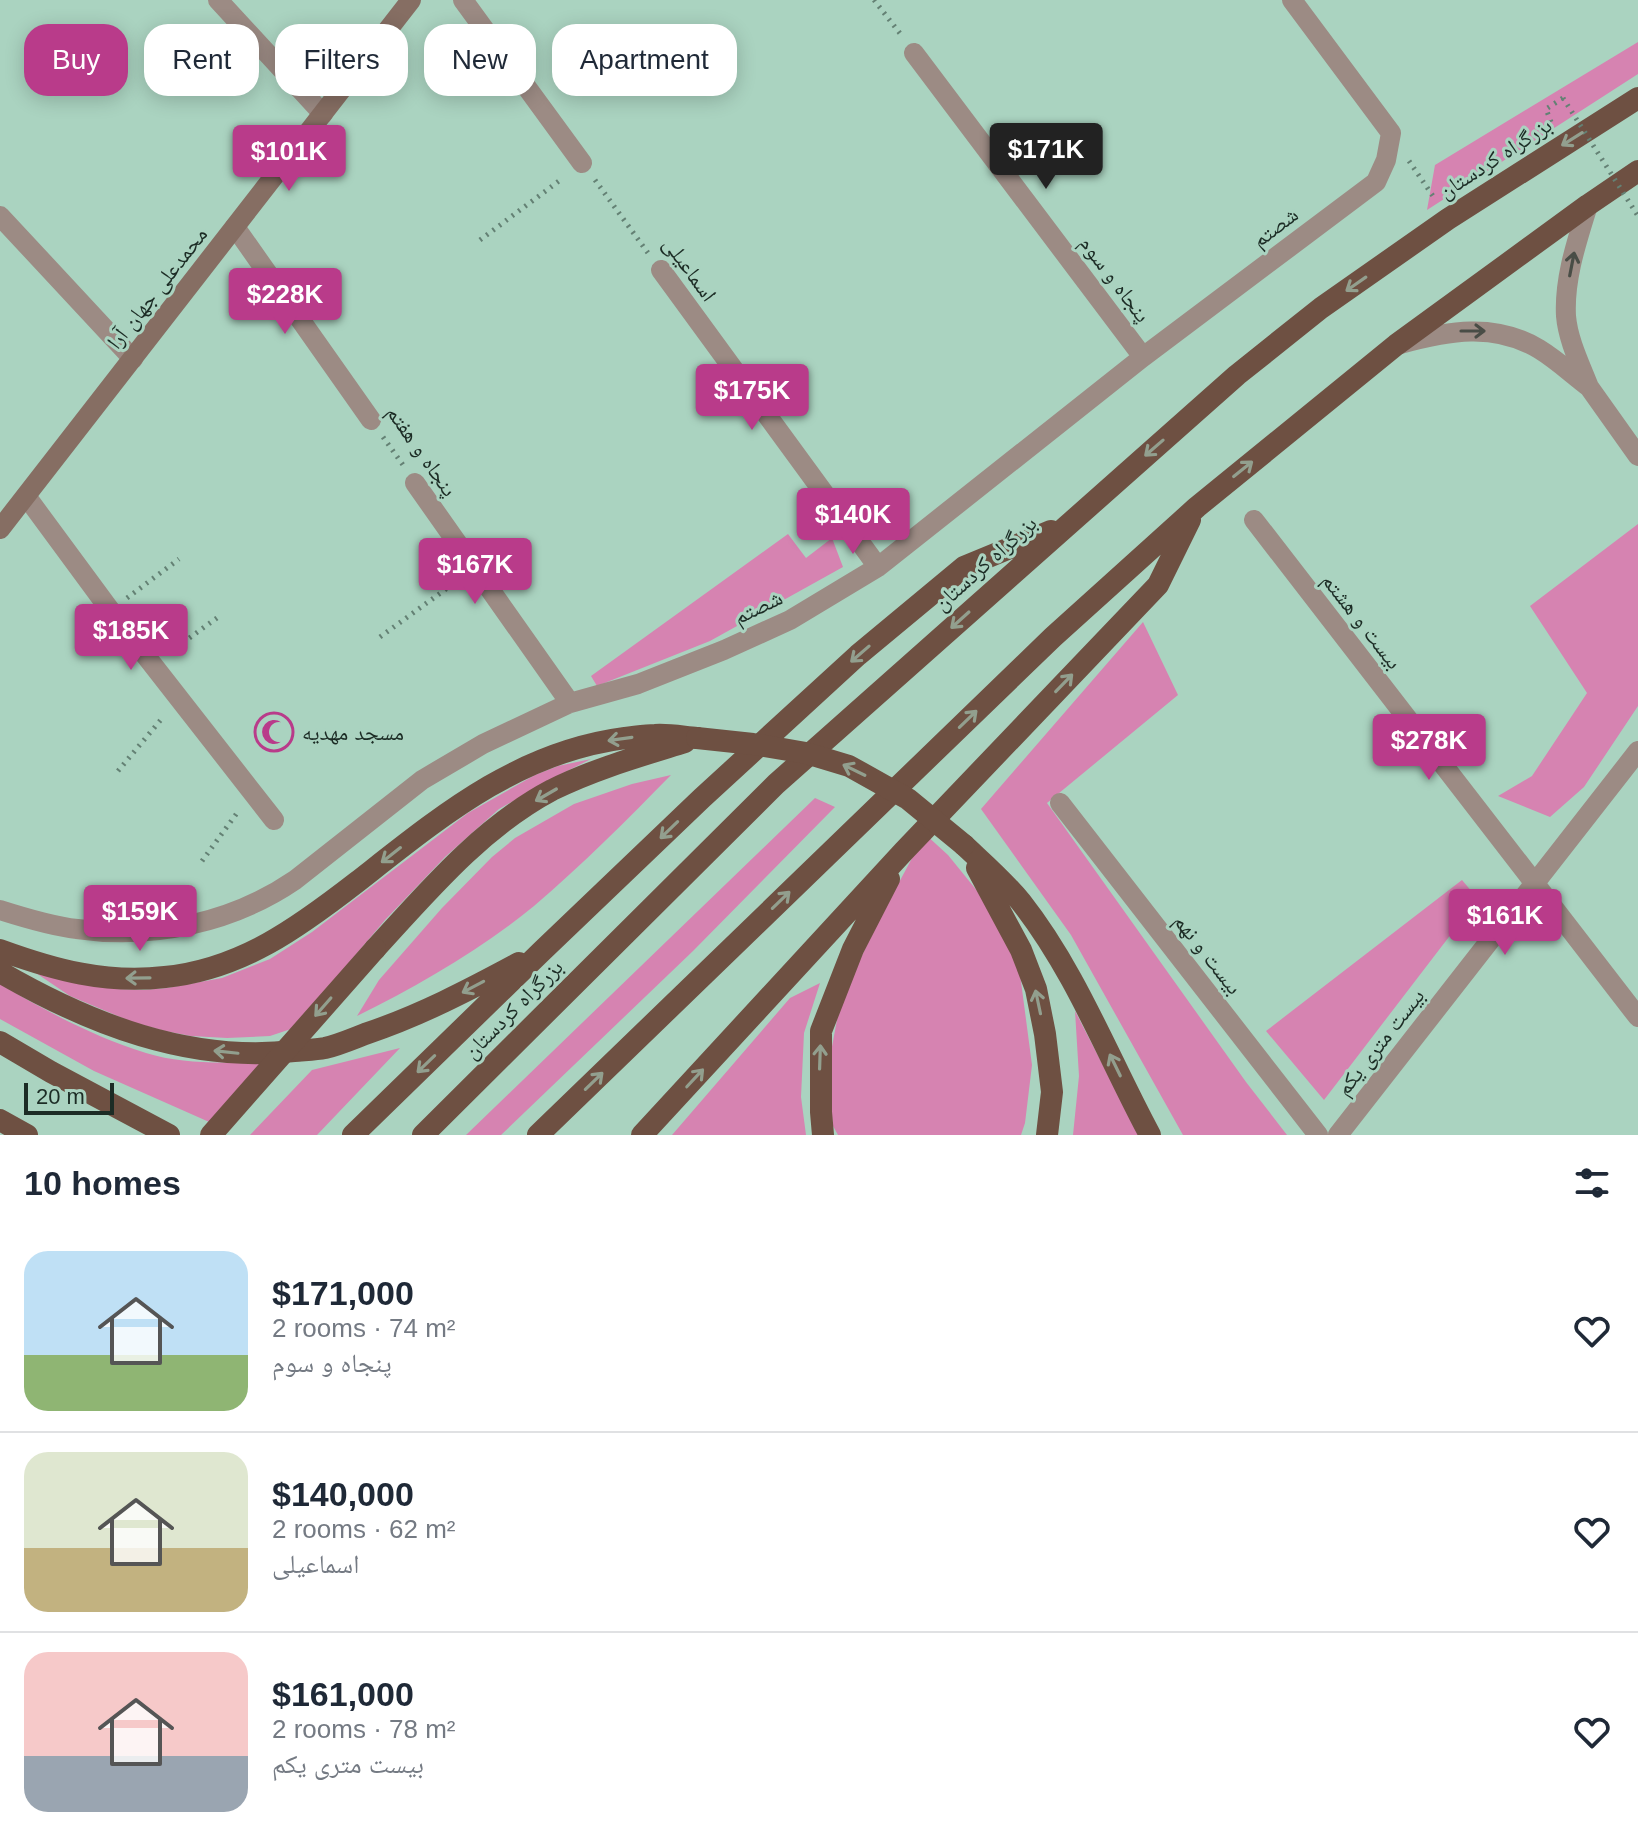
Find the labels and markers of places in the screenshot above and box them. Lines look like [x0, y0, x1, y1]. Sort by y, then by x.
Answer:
pin: $171K [990, 123, 1102, 191]
pin: $101K [233, 125, 345, 193]
pin: $228K [229, 268, 341, 336]
pin: $175K [696, 364, 808, 432]
pin: $140K [797, 488, 909, 556]
pin: $167K [419, 538, 531, 606]
pin: $185K [75, 604, 187, 672]
mosque icon: مسجد مهدیه [253, 711, 295, 753]
pin: $278K [1373, 714, 1485, 782]
place label: مسجد مهدیه [302, 720, 404, 745]
pin: $159K [84, 885, 196, 953]
pin: $161K [1449, 889, 1561, 957]

